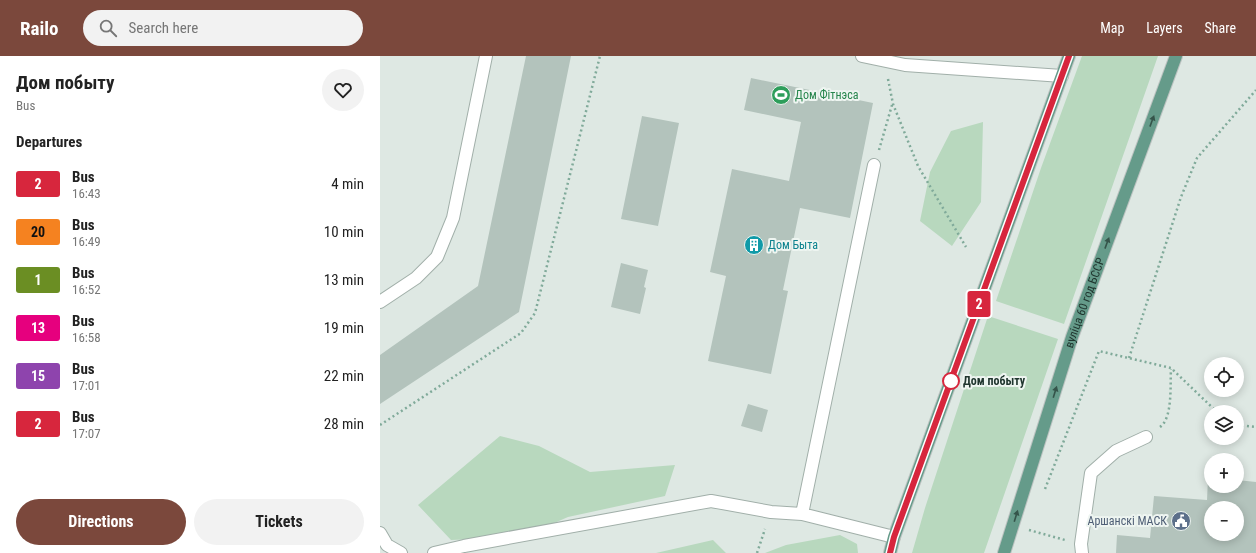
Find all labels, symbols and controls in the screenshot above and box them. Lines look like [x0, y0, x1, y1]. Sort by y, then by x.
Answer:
search box [83, 10, 363, 46]
text: Railo [20, 17, 59, 40]
icon: search [97, 17, 119, 39]
text: Search here [129, 19, 198, 37]
text: Map [1100, 20, 1124, 36]
text: Layers [1146, 20, 1183, 36]
text: Share [1205, 20, 1236, 36]
button: heart [322, 69, 364, 111]
text: Дом побыту [16, 71, 114, 94]
sports icon: Дом Фітнэса [770, 84, 792, 106]
place label: Дом Фітнэса [795, 88, 859, 102]
text: Bus [16, 98, 35, 113]
one-way arrow [1149, 114, 1155, 126]
text: Departures [16, 133, 82, 151]
text: Bus [72, 168, 95, 186]
text: 4 min [331, 175, 364, 193]
text: 2 [34, 176, 42, 192]
text: 16:43 [72, 186, 101, 201]
text: Bus [72, 216, 95, 234]
text: 10 min [324, 223, 364, 241]
text: 20 [31, 224, 45, 240]
text: 16:49 [72, 234, 101, 249]
building icon: Дом Быта [743, 234, 765, 256]
one-way arrow [1104, 236, 1110, 248]
place label: Дом Быта [768, 238, 818, 252]
street label: вуліца 60 год БССР [1062, 255, 1108, 350]
text: Bus [72, 264, 95, 282]
text: 13 min [324, 271, 364, 289]
text: 1 [34, 272, 42, 288]
text: 16:52 [72, 282, 101, 297]
line badge: 2 [966, 291, 992, 317]
text: 2 [975, 296, 983, 312]
text: Bus [72, 312, 95, 330]
text: 19 min [324, 319, 364, 337]
text: 13 [31, 320, 45, 336]
text: 16:58 [72, 330, 101, 345]
map controls [1204, 357, 1244, 541]
button: locate [1204, 357, 1244, 397]
text: Bus [72, 360, 95, 378]
text: 22 min [324, 367, 364, 385]
text: 15 [31, 368, 45, 384]
marker: Дом побыту [942, 372, 960, 390]
place label: Дом побыту [963, 374, 1026, 388]
text: 17:01 [72, 378, 101, 393]
one-way arrow [1052, 385, 1058, 397]
button: layers [1204, 405, 1244, 445]
text: Bus [72, 408, 95, 426]
text: 28 min [324, 415, 364, 433]
text: 2 [34, 416, 42, 432]
text: 17:07 [72, 426, 101, 441]
button: + [1204, 453, 1244, 493]
button: Directions [16, 499, 186, 545]
button: Tickets [194, 499, 364, 545]
button: − [1204, 501, 1244, 541]
one-way arrow [1013, 509, 1019, 521]
public building icon: Аршанскі МАСК [1170, 510, 1192, 532]
place label: Аршанскі МАСК [1087, 514, 1167, 528]

